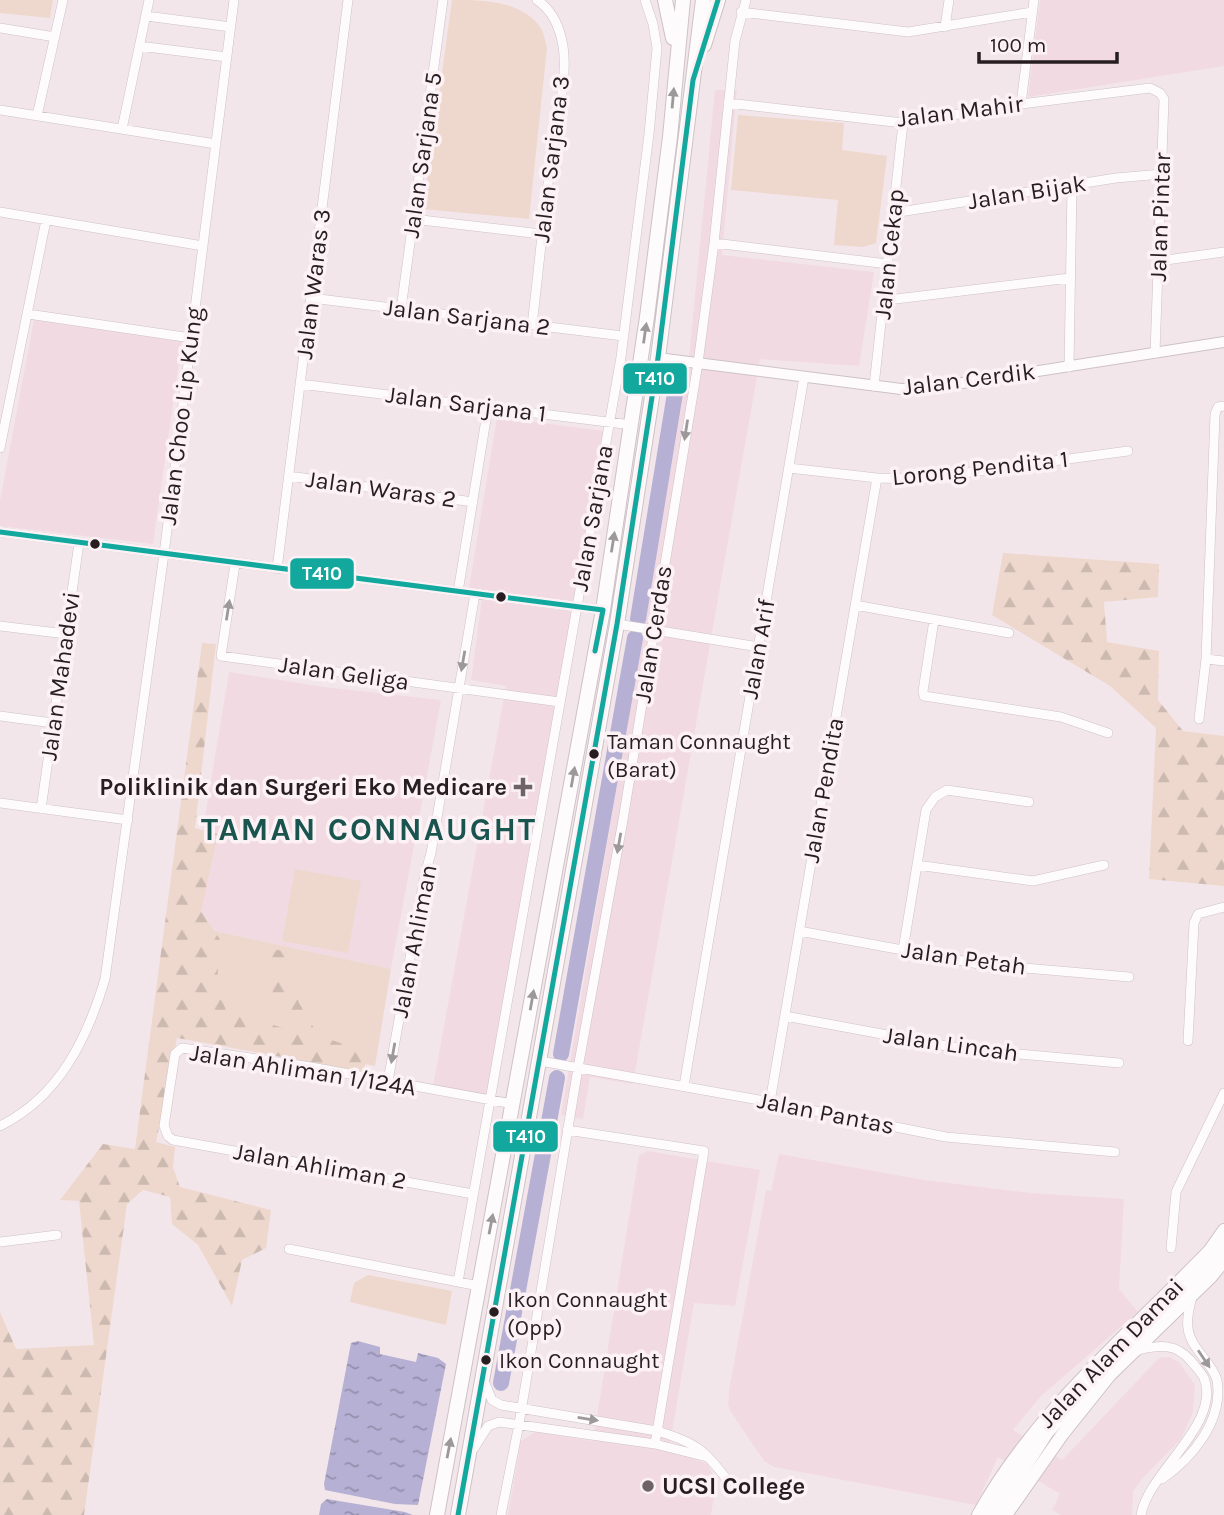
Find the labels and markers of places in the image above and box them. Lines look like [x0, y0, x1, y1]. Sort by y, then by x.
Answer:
unlabelled marker [88, 537, 102, 551]
unlabelled marker [494, 590, 508, 604]
place label: Taman Connaught (Barat) [607, 729, 791, 783]
marker: Taman Connaught (Barat) [587, 747, 601, 761]
place label: Poliklinik dan Surgeri Eko Medicare [99, 773, 507, 801]
marker: Poliklinik dan Surgeri Eko Medicare [513, 777, 533, 797]
place label: Ikon Connaught (Opp) [507, 1287, 668, 1341]
marker: Ikon Connaught (Opp) [487, 1305, 501, 1319]
place label: Ikon Connaught [499, 1348, 660, 1374]
marker: Ikon Connaught [479, 1353, 493, 1367]
place label: UCSI College [662, 1472, 805, 1500]
marker: UCSI College [640, 1478, 656, 1494]

